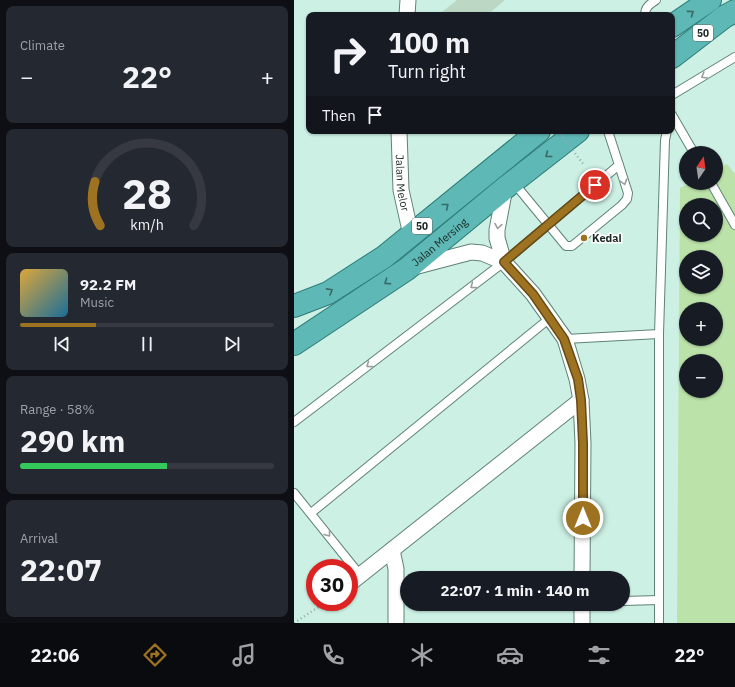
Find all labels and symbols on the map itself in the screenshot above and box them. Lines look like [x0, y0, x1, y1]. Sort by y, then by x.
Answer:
one-way arrow [687, 10, 694, 17]
road number: 50 [693, 25, 713, 41]
one-way arrow [701, 71, 708, 78]
north arrow [679, 146, 723, 190]
one-way arrow [545, 150, 552, 157]
street label: Jalan Melor [393, 154, 413, 213]
pin [578, 168, 612, 202]
one-way arrow [619, 178, 628, 185]
one-way arrow [442, 204, 449, 211]
street label: Jalan Mersing [409, 215, 471, 269]
road number: 50 [412, 218, 432, 234]
one-way arrow [494, 222, 503, 229]
place label: Kedai [592, 231, 622, 245]
marker: Kedai [579, 233, 589, 243]
one-way arrow [384, 277, 391, 285]
one-way arrow [470, 281, 477, 289]
one-way arrow [326, 289, 333, 296]
one-way arrow [367, 360, 374, 367]
position arrow [562, 497, 604, 539]
one-way arrow [323, 529, 330, 536]
speed limit sign: 30 [306, 559, 358, 611]

